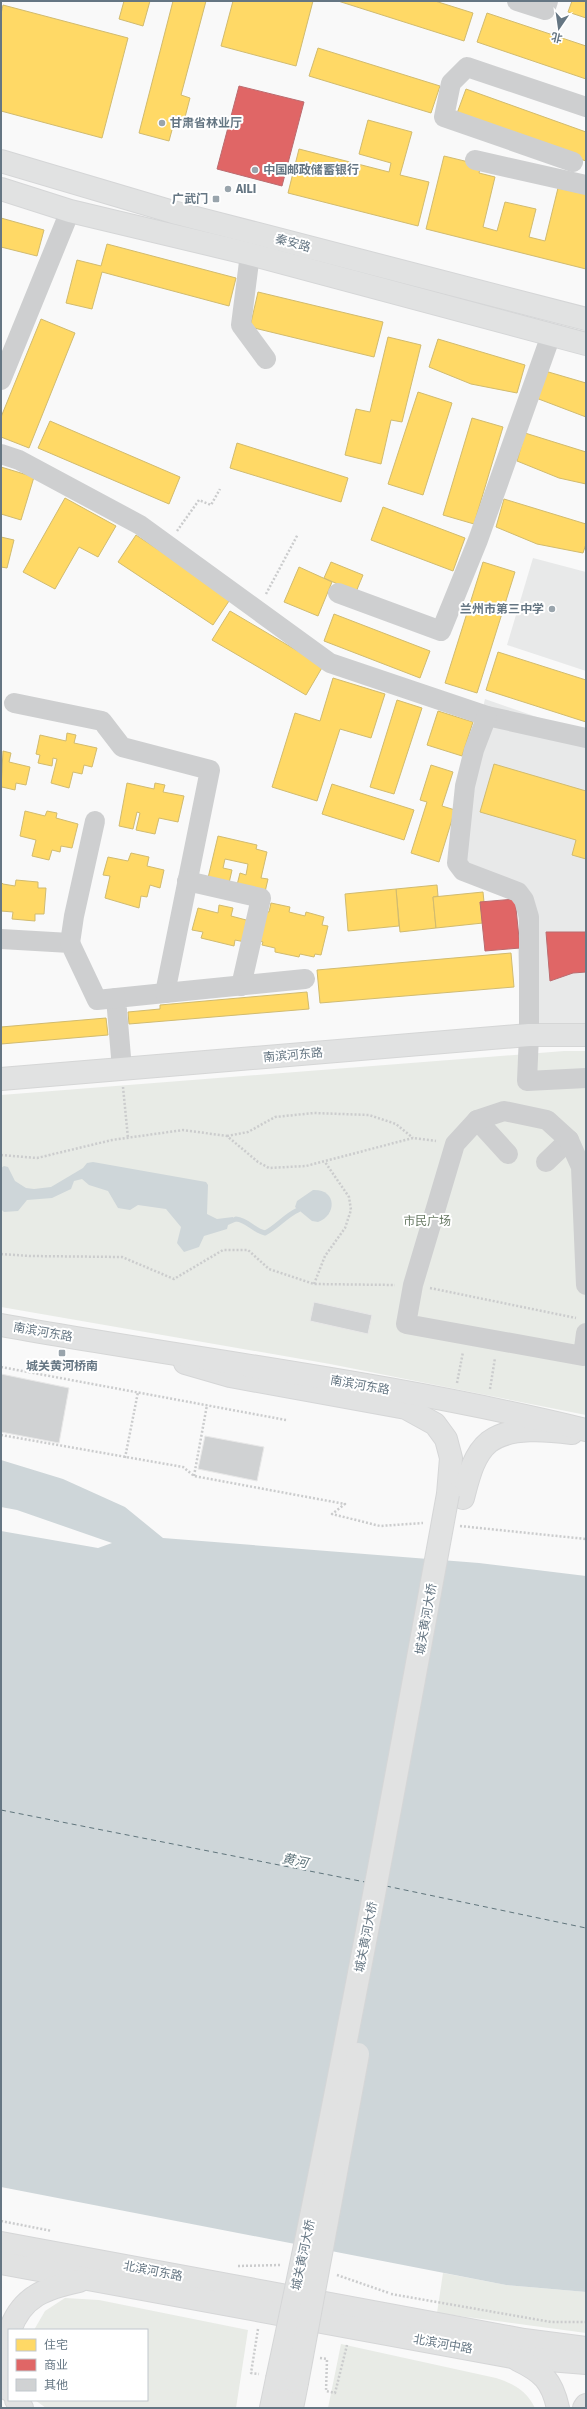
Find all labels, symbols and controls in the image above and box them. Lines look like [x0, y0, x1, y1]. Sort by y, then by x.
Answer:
north arrow [539, 8, 579, 48]
text: 北 [550, 30, 564, 45]
place label: 甘肃省林业厅 [170, 116, 242, 130]
marker: 甘肃省林业厅 [157, 118, 167, 128]
place label: 中国邮政储蓄银行 [263, 163, 359, 177]
marker: 中国邮政储蓄银行 [250, 165, 260, 175]
place label: AILI [235, 182, 256, 196]
marker: AILI [223, 184, 233, 194]
place label: 广武门 [172, 192, 208, 206]
marker: 广武门 [211, 194, 221, 204]
street label: 秦安路 [274, 232, 312, 254]
place label: 兰州市第三中学 [460, 602, 544, 616]
marker: 兰州市第三中学 [547, 604, 557, 614]
street label: 南滨河东路 [262, 1045, 324, 1065]
park label: 市民广场 [403, 1214, 451, 1228]
street label: 南滨河东路 [12, 1320, 74, 1344]
marker: 城关黄河桥南 [57, 1348, 67, 1358]
place label: 城关黄河桥南 [26, 1359, 98, 1373]
street label: 南滨河东路 [329, 1373, 391, 1397]
street label: 城关黄河大桥 [413, 1582, 439, 1656]
water label: 黄河 [281, 1850, 312, 1871]
street label: 城关黄河大桥 [352, 1900, 380, 1974]
street label: 城关黄河大桥 [289, 2218, 317, 2292]
street label: 北滨河东路 [122, 2258, 184, 2284]
legend [8, 2329, 148, 2401]
street label: 北滨河中路 [412, 2332, 474, 2356]
text: 住宅 [44, 2338, 68, 2352]
text: 商业 [44, 2358, 68, 2372]
text: 其他 [44, 2378, 68, 2392]

